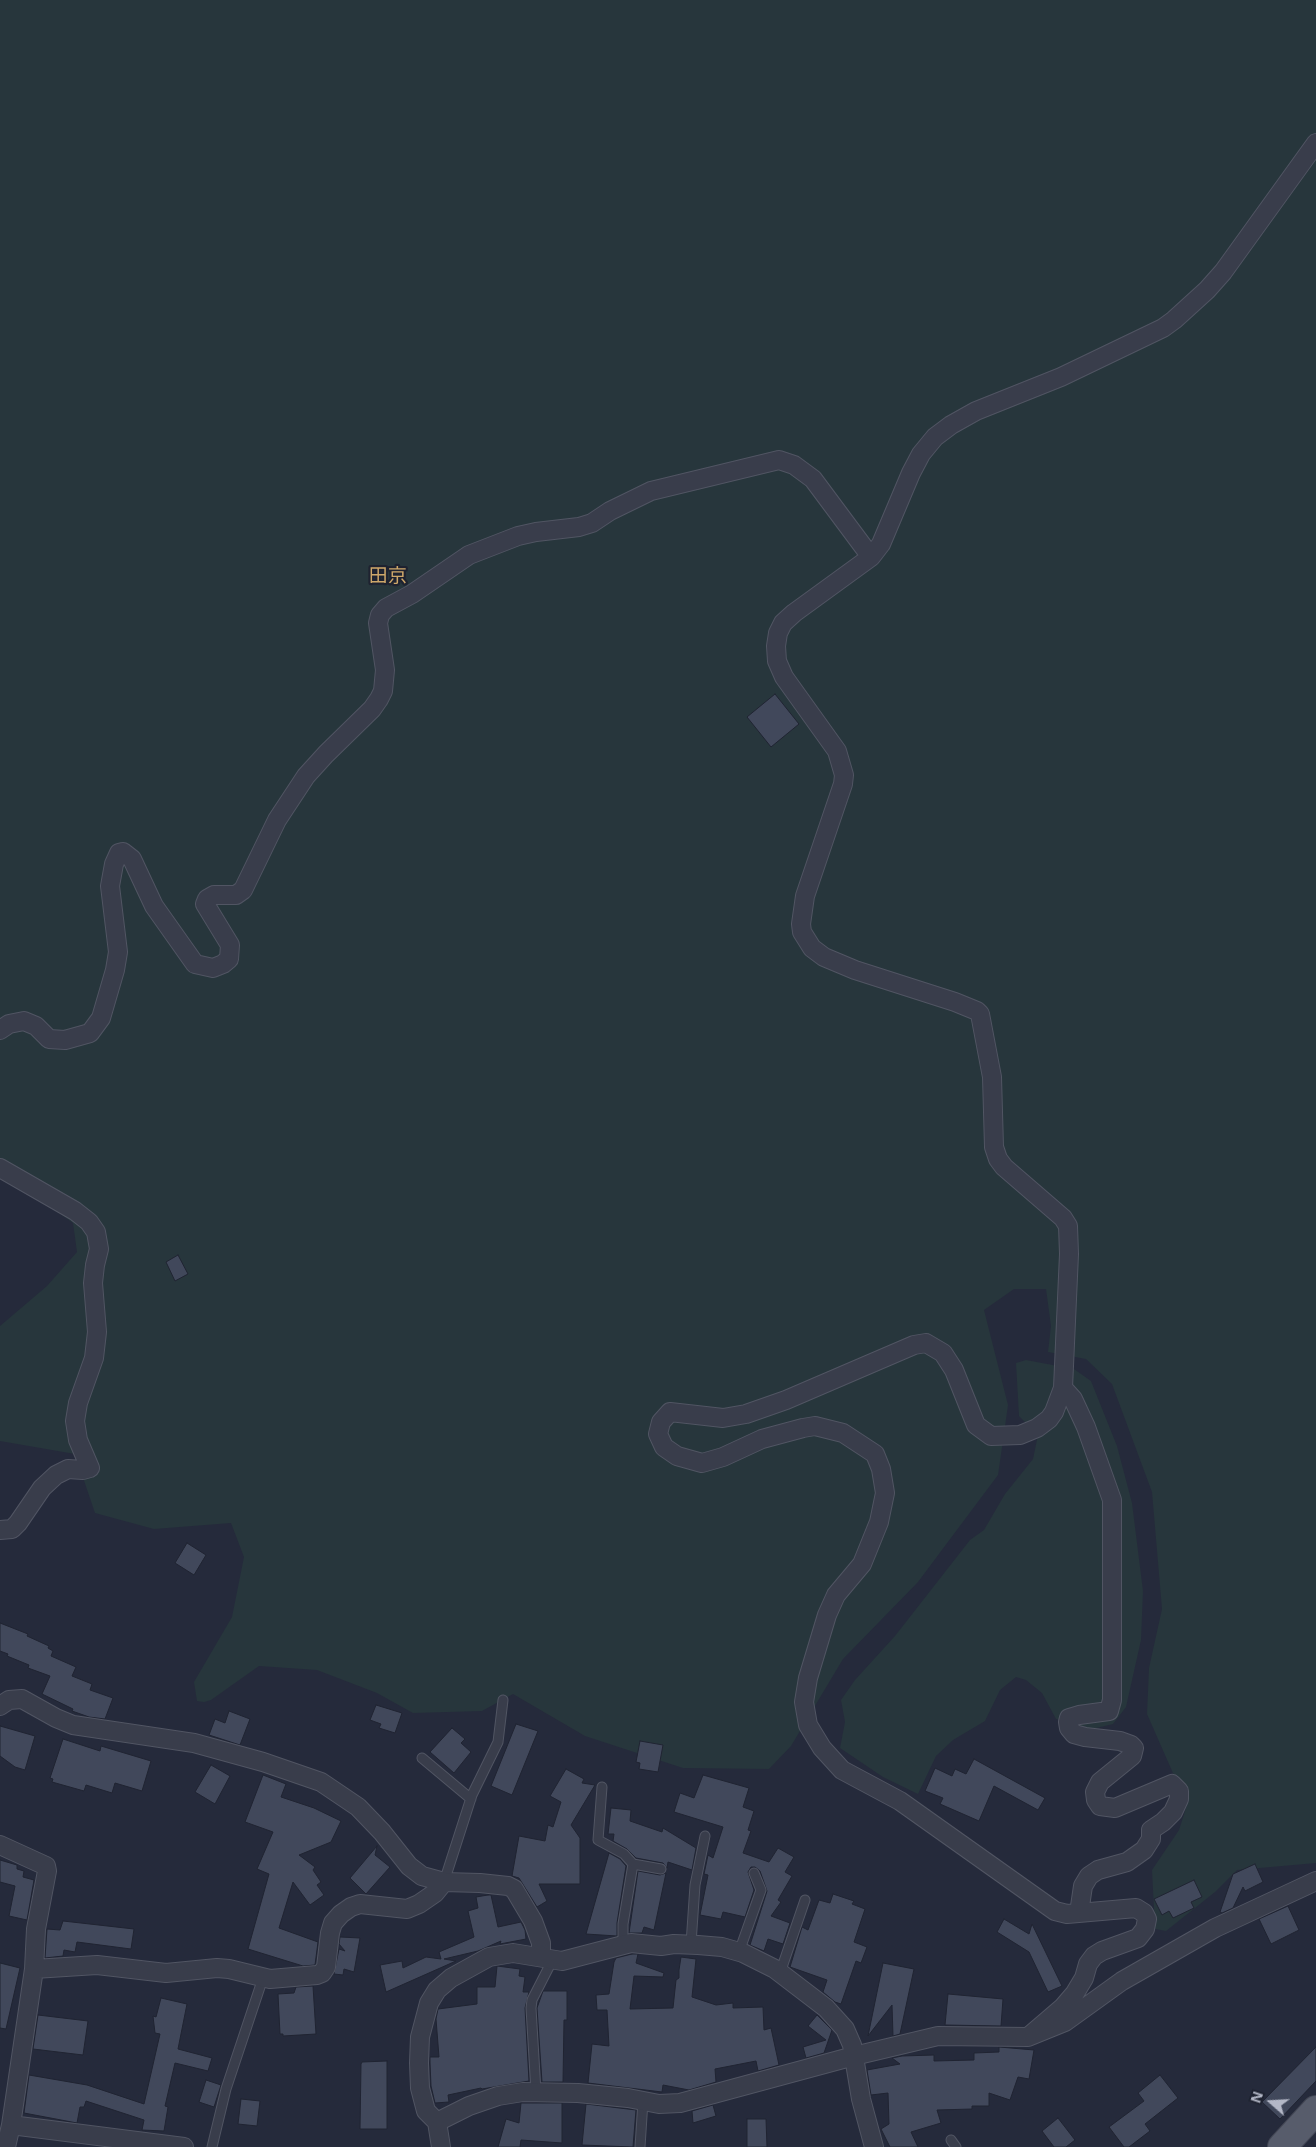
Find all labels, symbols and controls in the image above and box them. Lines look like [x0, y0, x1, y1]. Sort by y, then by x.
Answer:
district label: 田京 [369, 566, 407, 588]
north arrow [1246, 2077, 1296, 2127]
text: N [1246, 2088, 1267, 2105]

